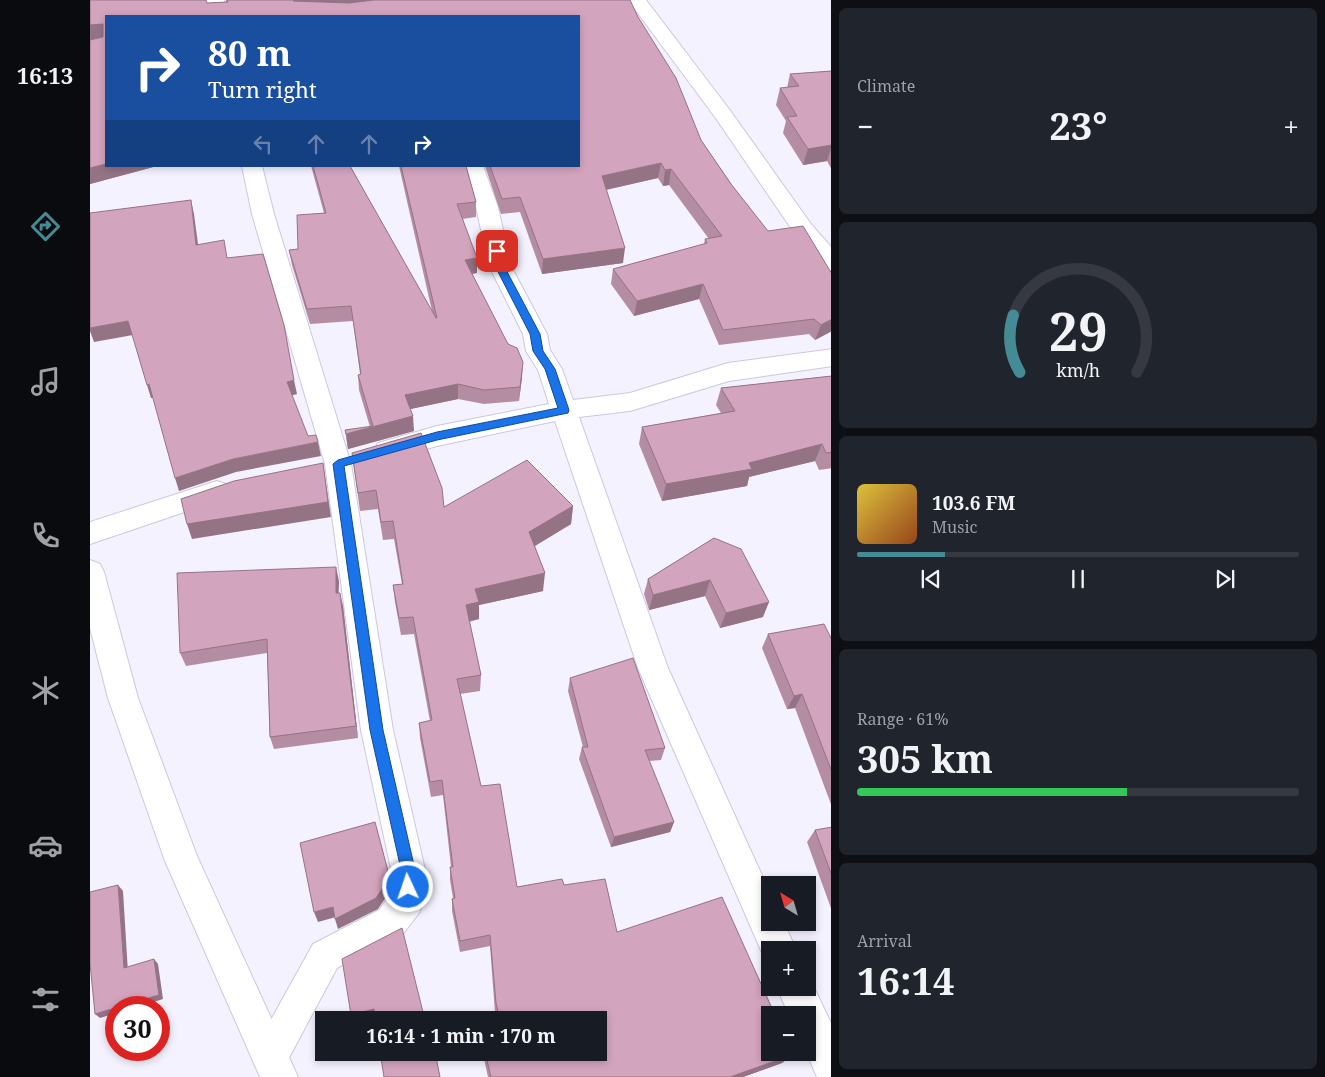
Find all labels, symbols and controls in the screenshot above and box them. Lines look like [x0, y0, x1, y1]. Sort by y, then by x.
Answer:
text: 80 m [208, 29, 291, 76]
icon: right [125, 35, 190, 100]
text: 16:13 [17, 60, 73, 90]
text: Turn right [208, 74, 317, 104]
text: Climate [857, 75, 915, 97]
text: 23° [1049, 99, 1107, 151]
text: − [857, 107, 873, 145]
text: + [1283, 107, 1299, 145]
icon: left [249, 130, 277, 158]
icon: ahead [302, 130, 330, 158]
icon: ahead [355, 130, 383, 158]
icon: right [408, 130, 436, 158]
icon: directions [28, 209, 63, 244]
pin [476, 230, 518, 272]
icon: arrive [483, 237, 511, 265]
text: 29 [1049, 295, 1107, 366]
text: km/h [1056, 358, 1100, 382]
icon: music [28, 364, 63, 399]
text: 103.6 FM [932, 490, 1015, 516]
text: Music [932, 516, 977, 538]
icon: phone [28, 518, 63, 553]
icon: previous [917, 565, 945, 593]
icon: pause [1064, 565, 1092, 593]
icon: next [1211, 565, 1239, 593]
icon: climate [28, 673, 63, 708]
text: Range · 61% [857, 708, 949, 730]
text: 305 km [857, 732, 993, 784]
icon: car [28, 828, 63, 863]
position arrow [381, 860, 433, 912]
north arrow [761, 876, 816, 931]
map controls [761, 876, 816, 1061]
text: Arrival [857, 930, 912, 952]
button: + [761, 941, 816, 996]
text: 16:14 [857, 954, 954, 1006]
icon: filters [28, 982, 63, 1017]
speed limit sign: 30 [105, 996, 170, 1061]
button: − [761, 1006, 816, 1061]
text: 16:14 · 1 min · 170 m [366, 1023, 556, 1049]

